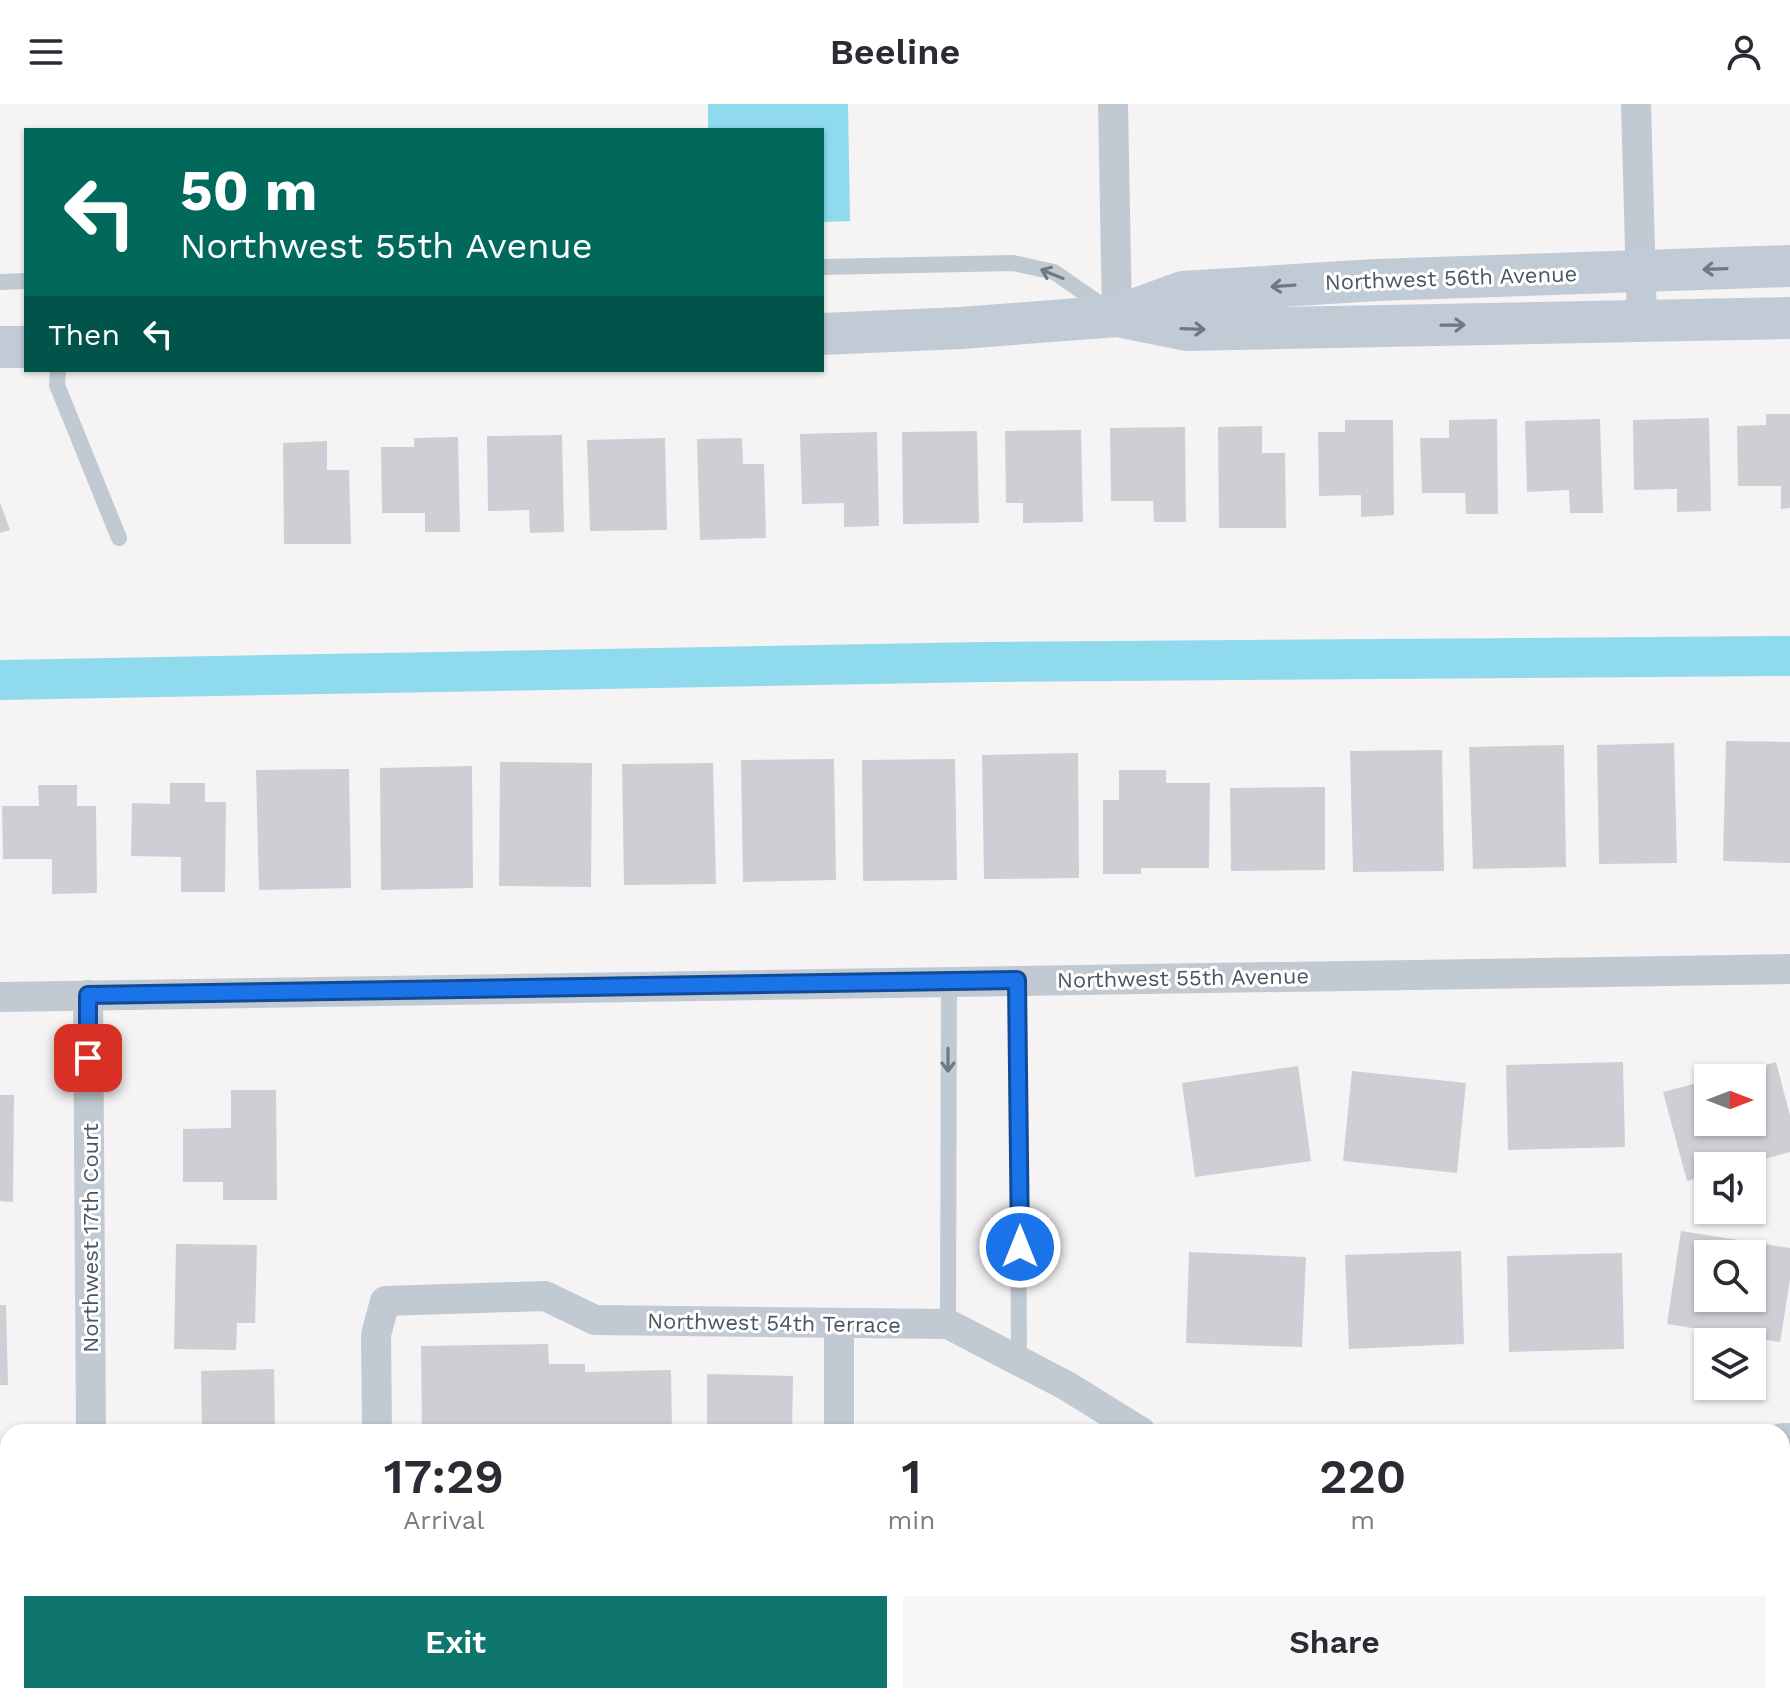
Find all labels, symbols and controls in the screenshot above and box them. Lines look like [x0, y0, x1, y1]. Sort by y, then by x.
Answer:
icon: menu [24, 30, 68, 74]
icon: person [1722, 30, 1766, 74]
text: Beeline [830, 31, 960, 73]
text: 50 m [180, 158, 317, 224]
icon: left [48, 160, 152, 264]
text: Northwest 55th Avenue [180, 225, 593, 267]
street label: Northwest 56th Avenue [1324, 261, 1578, 295]
one-way arrow [1702, 261, 1729, 276]
one-way arrow [1040, 266, 1064, 280]
one-way arrow [1270, 279, 1297, 294]
icon: left [136, 312, 180, 356]
text: Then [48, 317, 120, 352]
one-way arrow [1439, 317, 1466, 333]
one-way arrow [1179, 322, 1206, 337]
street label: Northwest 55th Avenue [1057, 963, 1309, 993]
pin [54, 1024, 122, 1092]
icon: arrive [66, 1036, 110, 1080]
one-way arrow [940, 1046, 956, 1073]
north arrow [1694, 1064, 1766, 1136]
map controls [1694, 1064, 1766, 1400]
street label: Northwest 17th Court [78, 1123, 103, 1353]
button: sound [1694, 1152, 1766, 1224]
position arrow [978, 1205, 1062, 1289]
button: search [1694, 1240, 1766, 1312]
street label: Northwest 54th Terrace [647, 1308, 901, 1338]
button: layers [1694, 1328, 1766, 1400]
text: 17:29 [384, 1448, 504, 1505]
text: 1 [901, 1448, 921, 1505]
text: 220 [1319, 1448, 1406, 1505]
text: Arrival [403, 1505, 484, 1535]
text: min [888, 1505, 935, 1535]
text: m [1350, 1505, 1375, 1535]
button: Exit [24, 1596, 887, 1688]
button: Share [903, 1596, 1766, 1688]

